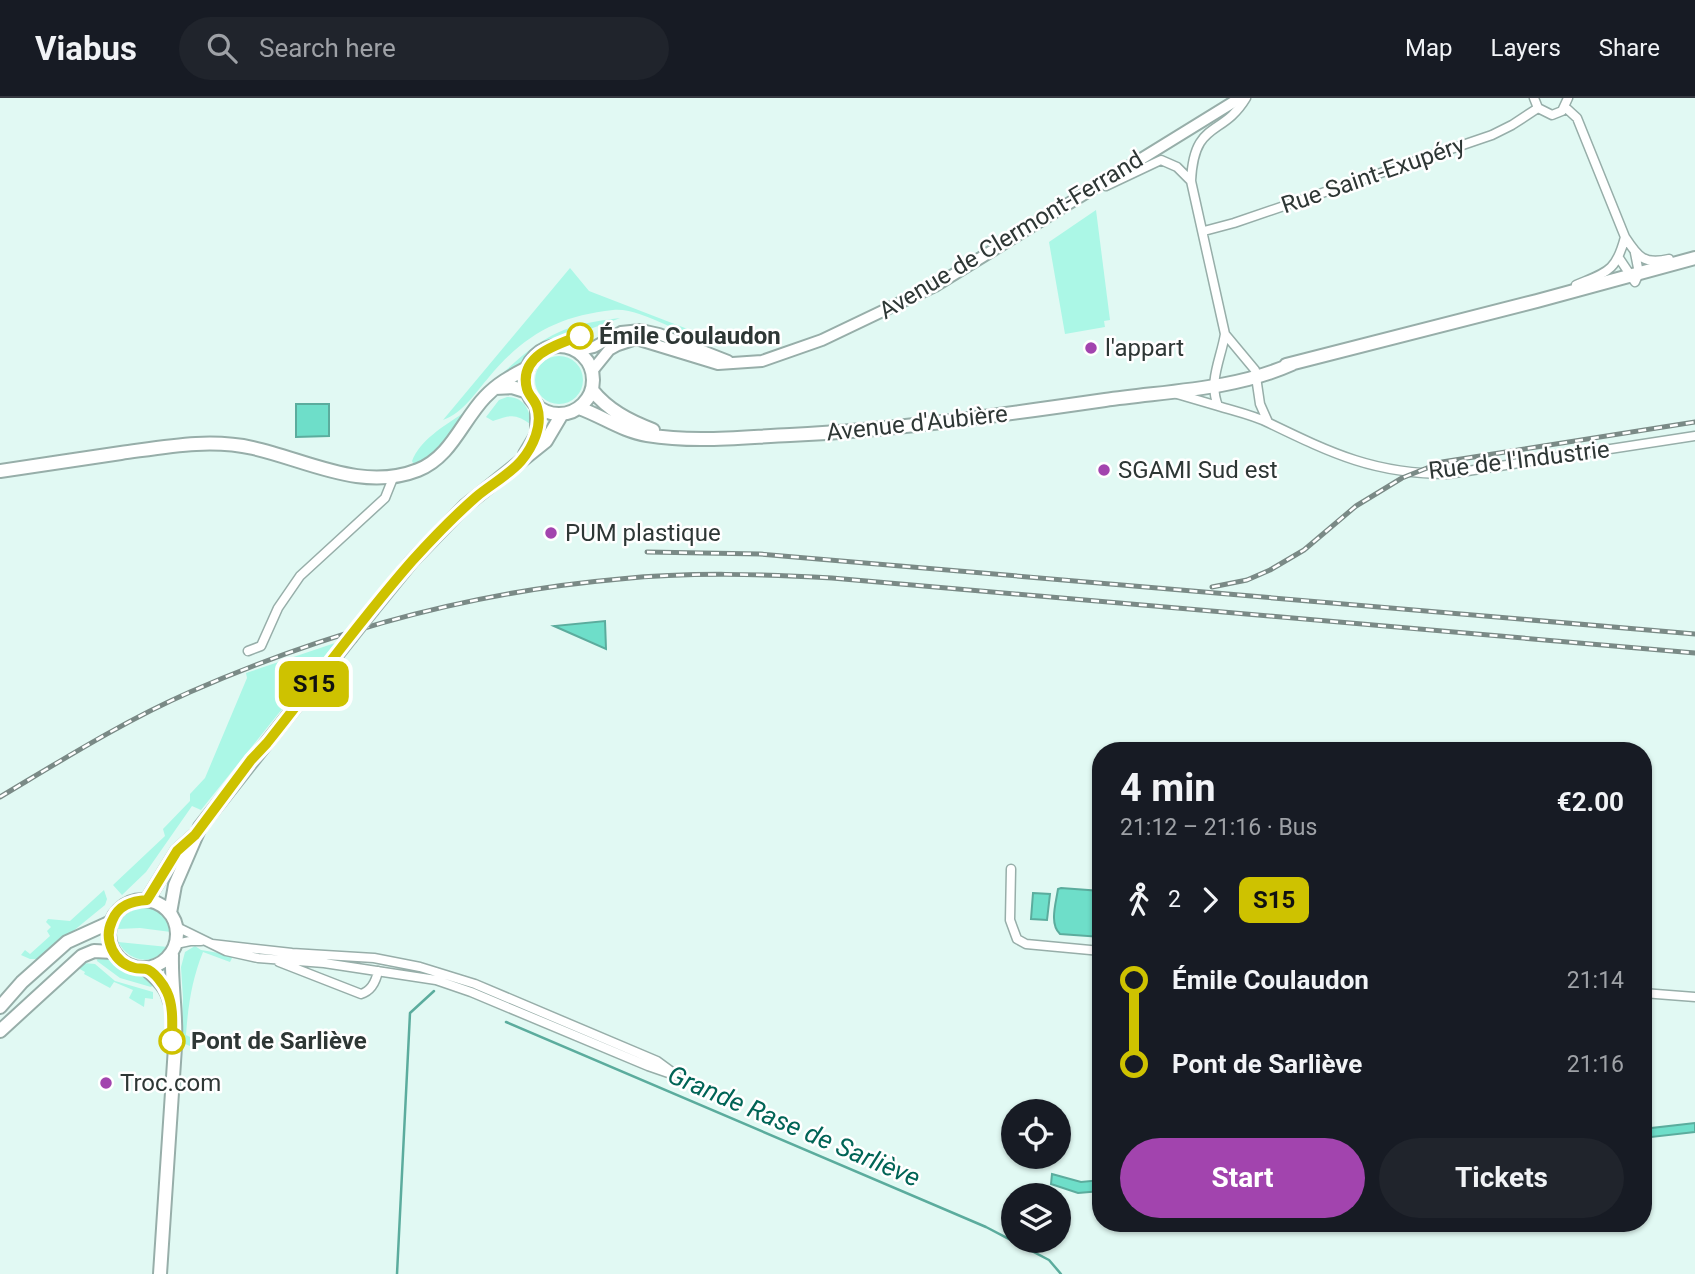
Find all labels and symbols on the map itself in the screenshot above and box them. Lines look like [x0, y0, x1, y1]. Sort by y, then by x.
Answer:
street label: Rue Saint-Exupéry [1278, 130, 1469, 220]
street label: Avenue de Clermont-Ferrand [874, 145, 1148, 325]
place label: Émile Coulaudon [599, 322, 781, 350]
marker: Émile Coulaudon [567, 323, 593, 349]
place label: l'appart [1105, 334, 1184, 362]
marker: l'appart [1083, 340, 1099, 356]
street label: Avenue d'Aubière [825, 400, 1009, 446]
street label: Rue de l'Industrie [1427, 435, 1611, 485]
place label: SGAMI Sud est [1118, 456, 1278, 484]
marker: SGAMI Sud est [1096, 462, 1112, 478]
place label: PUM plastique [565, 519, 721, 547]
marker: PUM plastique [543, 525, 559, 541]
line badge: S15 [274, 661, 354, 707]
place label: Pont de Sarliève [191, 1027, 367, 1055]
marker: Pont de Sarliève [159, 1028, 185, 1054]
water label: Grande Rase de Sarliève [663, 1059, 925, 1193]
place label: Troc.com [120, 1069, 221, 1097]
marker: Troc.com [98, 1075, 114, 1091]

